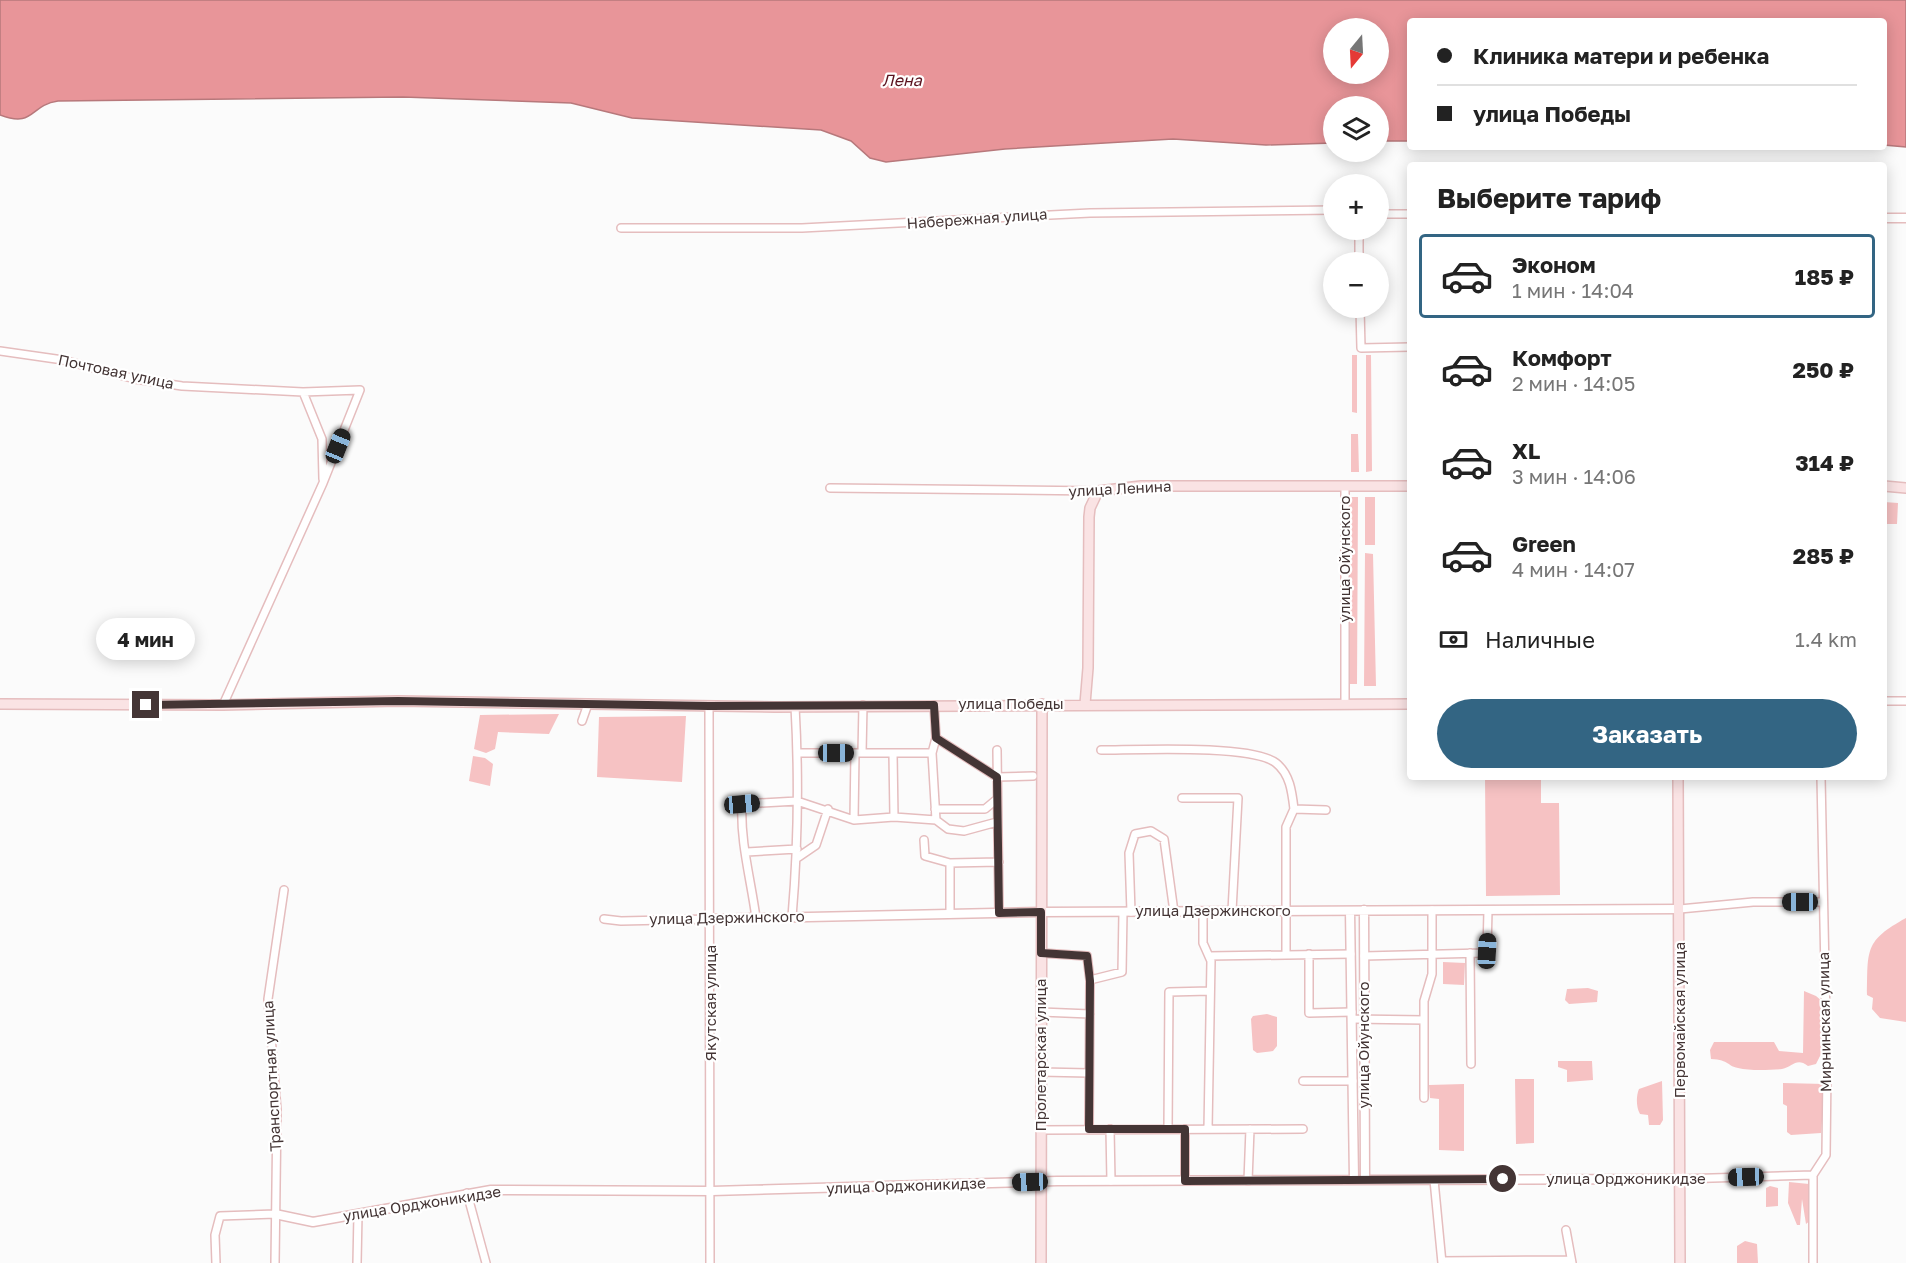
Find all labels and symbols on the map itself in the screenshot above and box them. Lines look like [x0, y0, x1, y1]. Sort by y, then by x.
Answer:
north arrow [1323, 18, 1389, 84]
water label: Лена [882, 70, 923, 90]
street label: Набережная улица [906, 204, 1048, 232]
street label: Почтовая улица [57, 350, 176, 392]
car [323, 426, 353, 466]
street label: улица Ленина [1068, 476, 1172, 500]
street label: улица Ойунского [1335, 496, 1353, 622]
callout: 4 мин [96, 618, 195, 660]
route end [132, 691, 159, 718]
street label: улица Победы [958, 694, 1064, 712]
car [818, 744, 854, 762]
car [723, 793, 761, 815]
car [1782, 893, 1818, 911]
street label: улица Дзержинского [1135, 901, 1291, 919]
street label: улица Дзержинского [649, 907, 805, 927]
car [1477, 933, 1497, 969]
street label: Первомайская улица [1670, 942, 1688, 1098]
street label: Якутская улица [701, 945, 719, 1061]
street label: Мирнинская улица [1814, 952, 1834, 1092]
street label: Пролетарская улица [1031, 979, 1049, 1131]
street label: улица Ойунского [1354, 982, 1372, 1108]
street label: Транспортная улица [258, 1000, 284, 1152]
route start [1489, 1165, 1516, 1192]
car [1728, 1167, 1764, 1187]
street label: улица Орджоникидзе [1546, 1169, 1706, 1187]
car [1012, 1172, 1048, 1192]
street label: улица Орджоникидзе [826, 1173, 986, 1197]
street label: улица Орджоникидзе [342, 1182, 502, 1224]

